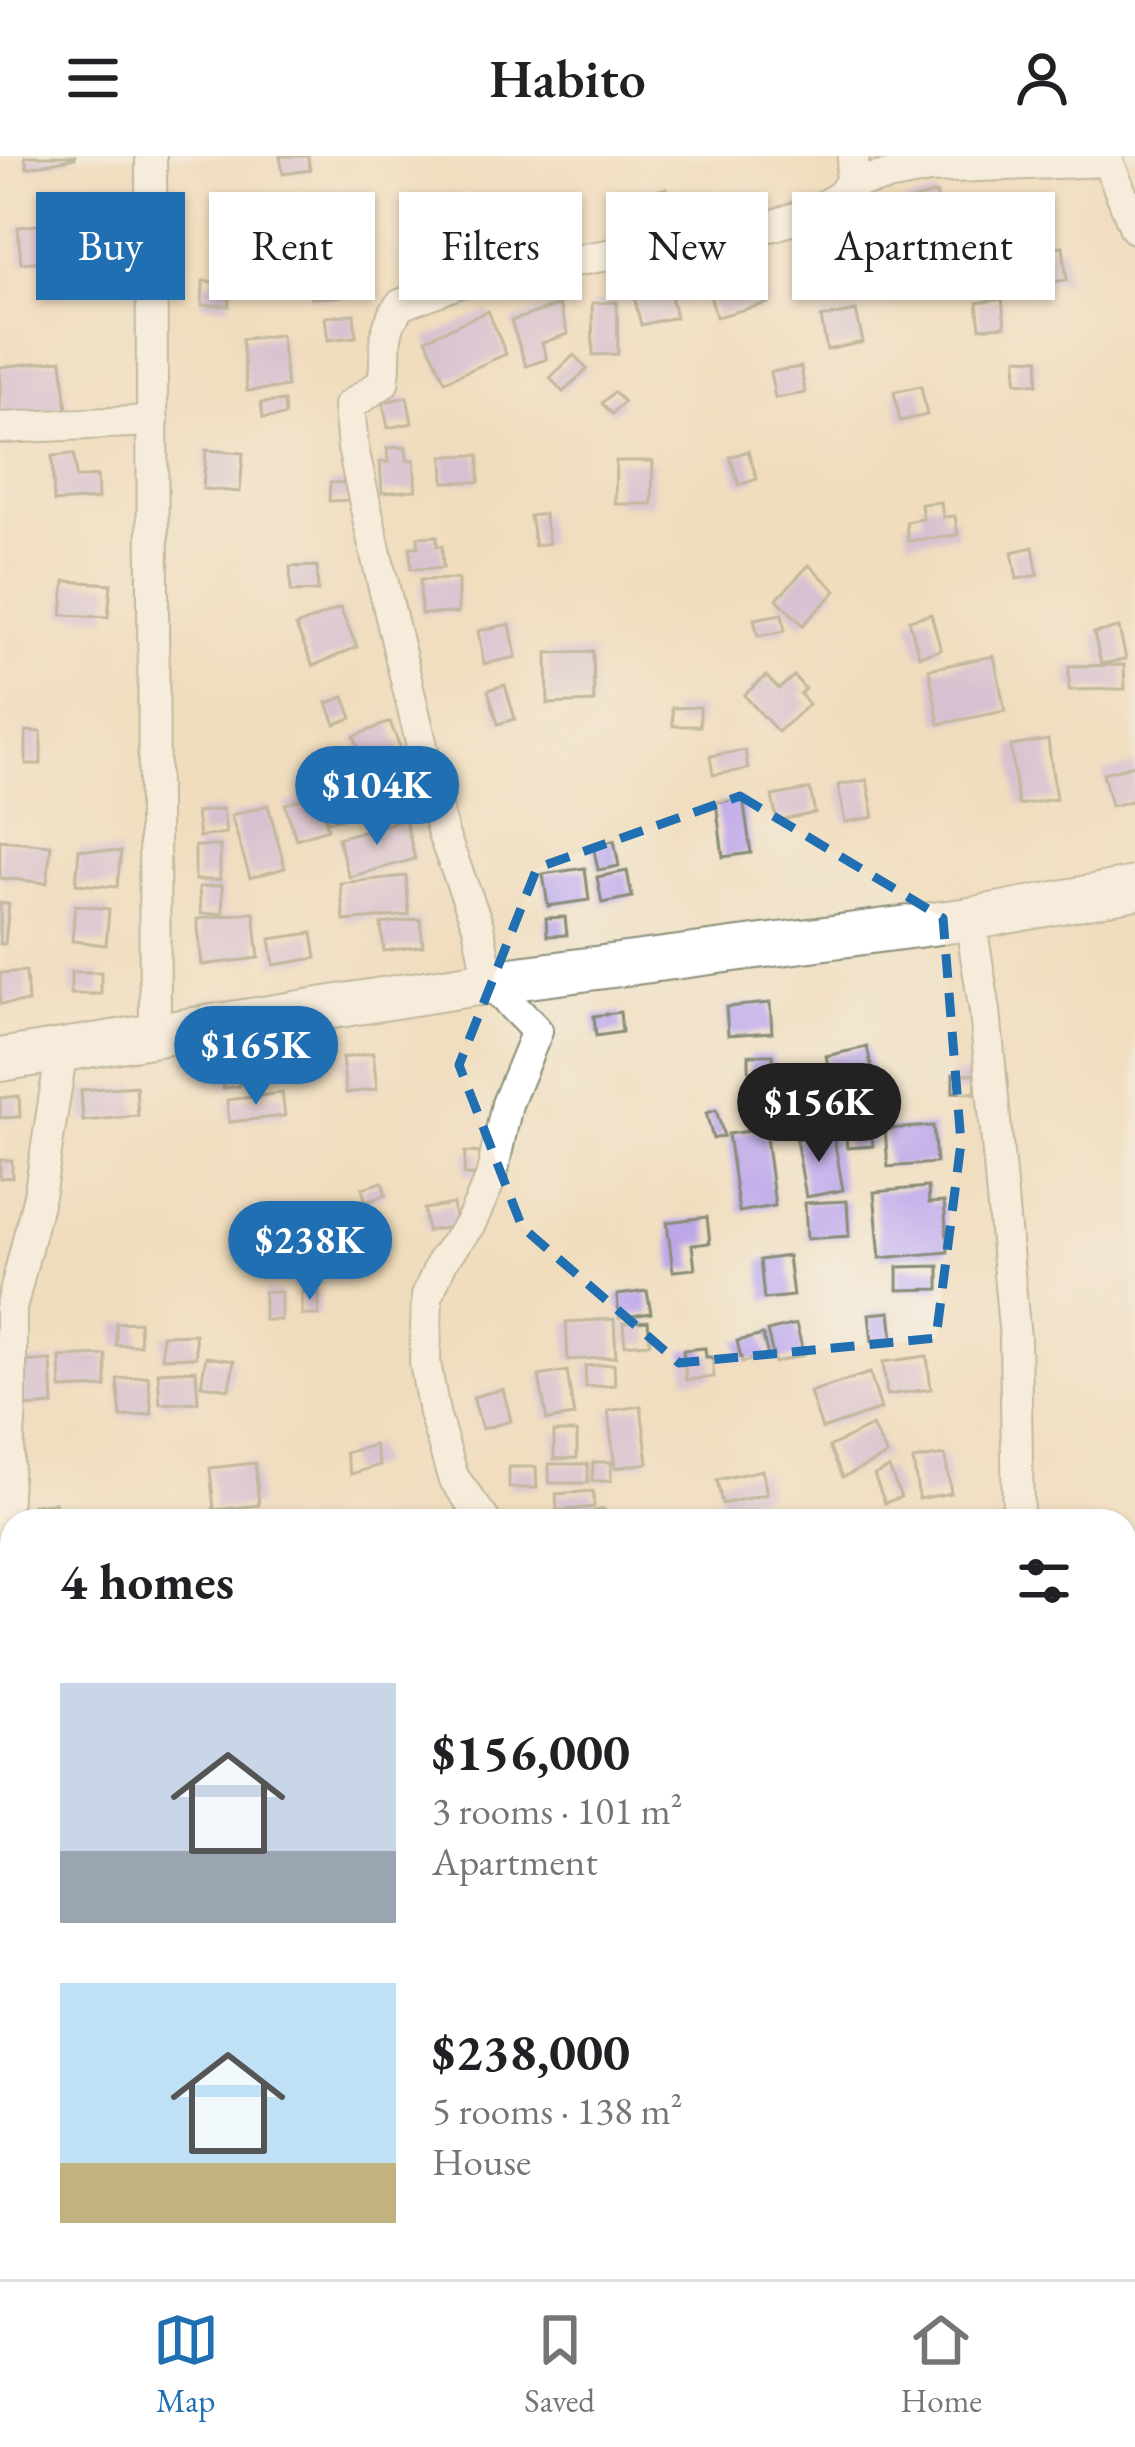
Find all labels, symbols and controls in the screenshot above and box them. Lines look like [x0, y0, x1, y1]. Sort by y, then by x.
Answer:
text: Habito [489, 43, 646, 113]
icon: menu [60, 45, 126, 111]
icon: person [1009, 45, 1075, 111]
chip: Buy [36, 192, 185, 300]
chip: Rent [209, 192, 375, 300]
chip: Filters [399, 192, 582, 300]
chip: New [606, 192, 768, 300]
chip: Apartment [792, 192, 1055, 300]
pin: $104K [293, 746, 461, 848]
text: $104K [322, 759, 432, 810]
pin: $165K [172, 1006, 340, 1108]
text: $165K [201, 1019, 311, 1070]
pin: $156K [735, 1063, 903, 1165]
text: $156K [764, 1076, 874, 1127]
pin: $238K [226, 1201, 394, 1303]
text: $238K [255, 1214, 365, 1265]
text: 4 homes [60, 1548, 234, 1614]
icon: filters [1011, 1548, 1077, 1614]
text: $156,000 [432, 1719, 630, 1785]
icon: home [156, 1731, 300, 1875]
text: 3 rooms · 101 m² [432, 1785, 683, 1836]
text: Apartment [432, 1836, 598, 1887]
text: $238,000 [432, 2019, 630, 2085]
icon: home [156, 2031, 300, 2175]
text: 5 rooms · 138 m² [432, 2085, 683, 2136]
text: House [432, 2136, 531, 2187]
tab: Map [153, 2307, 219, 2422]
tab: Saved [524, 2307, 595, 2422]
tab: Home [901, 2307, 982, 2422]

